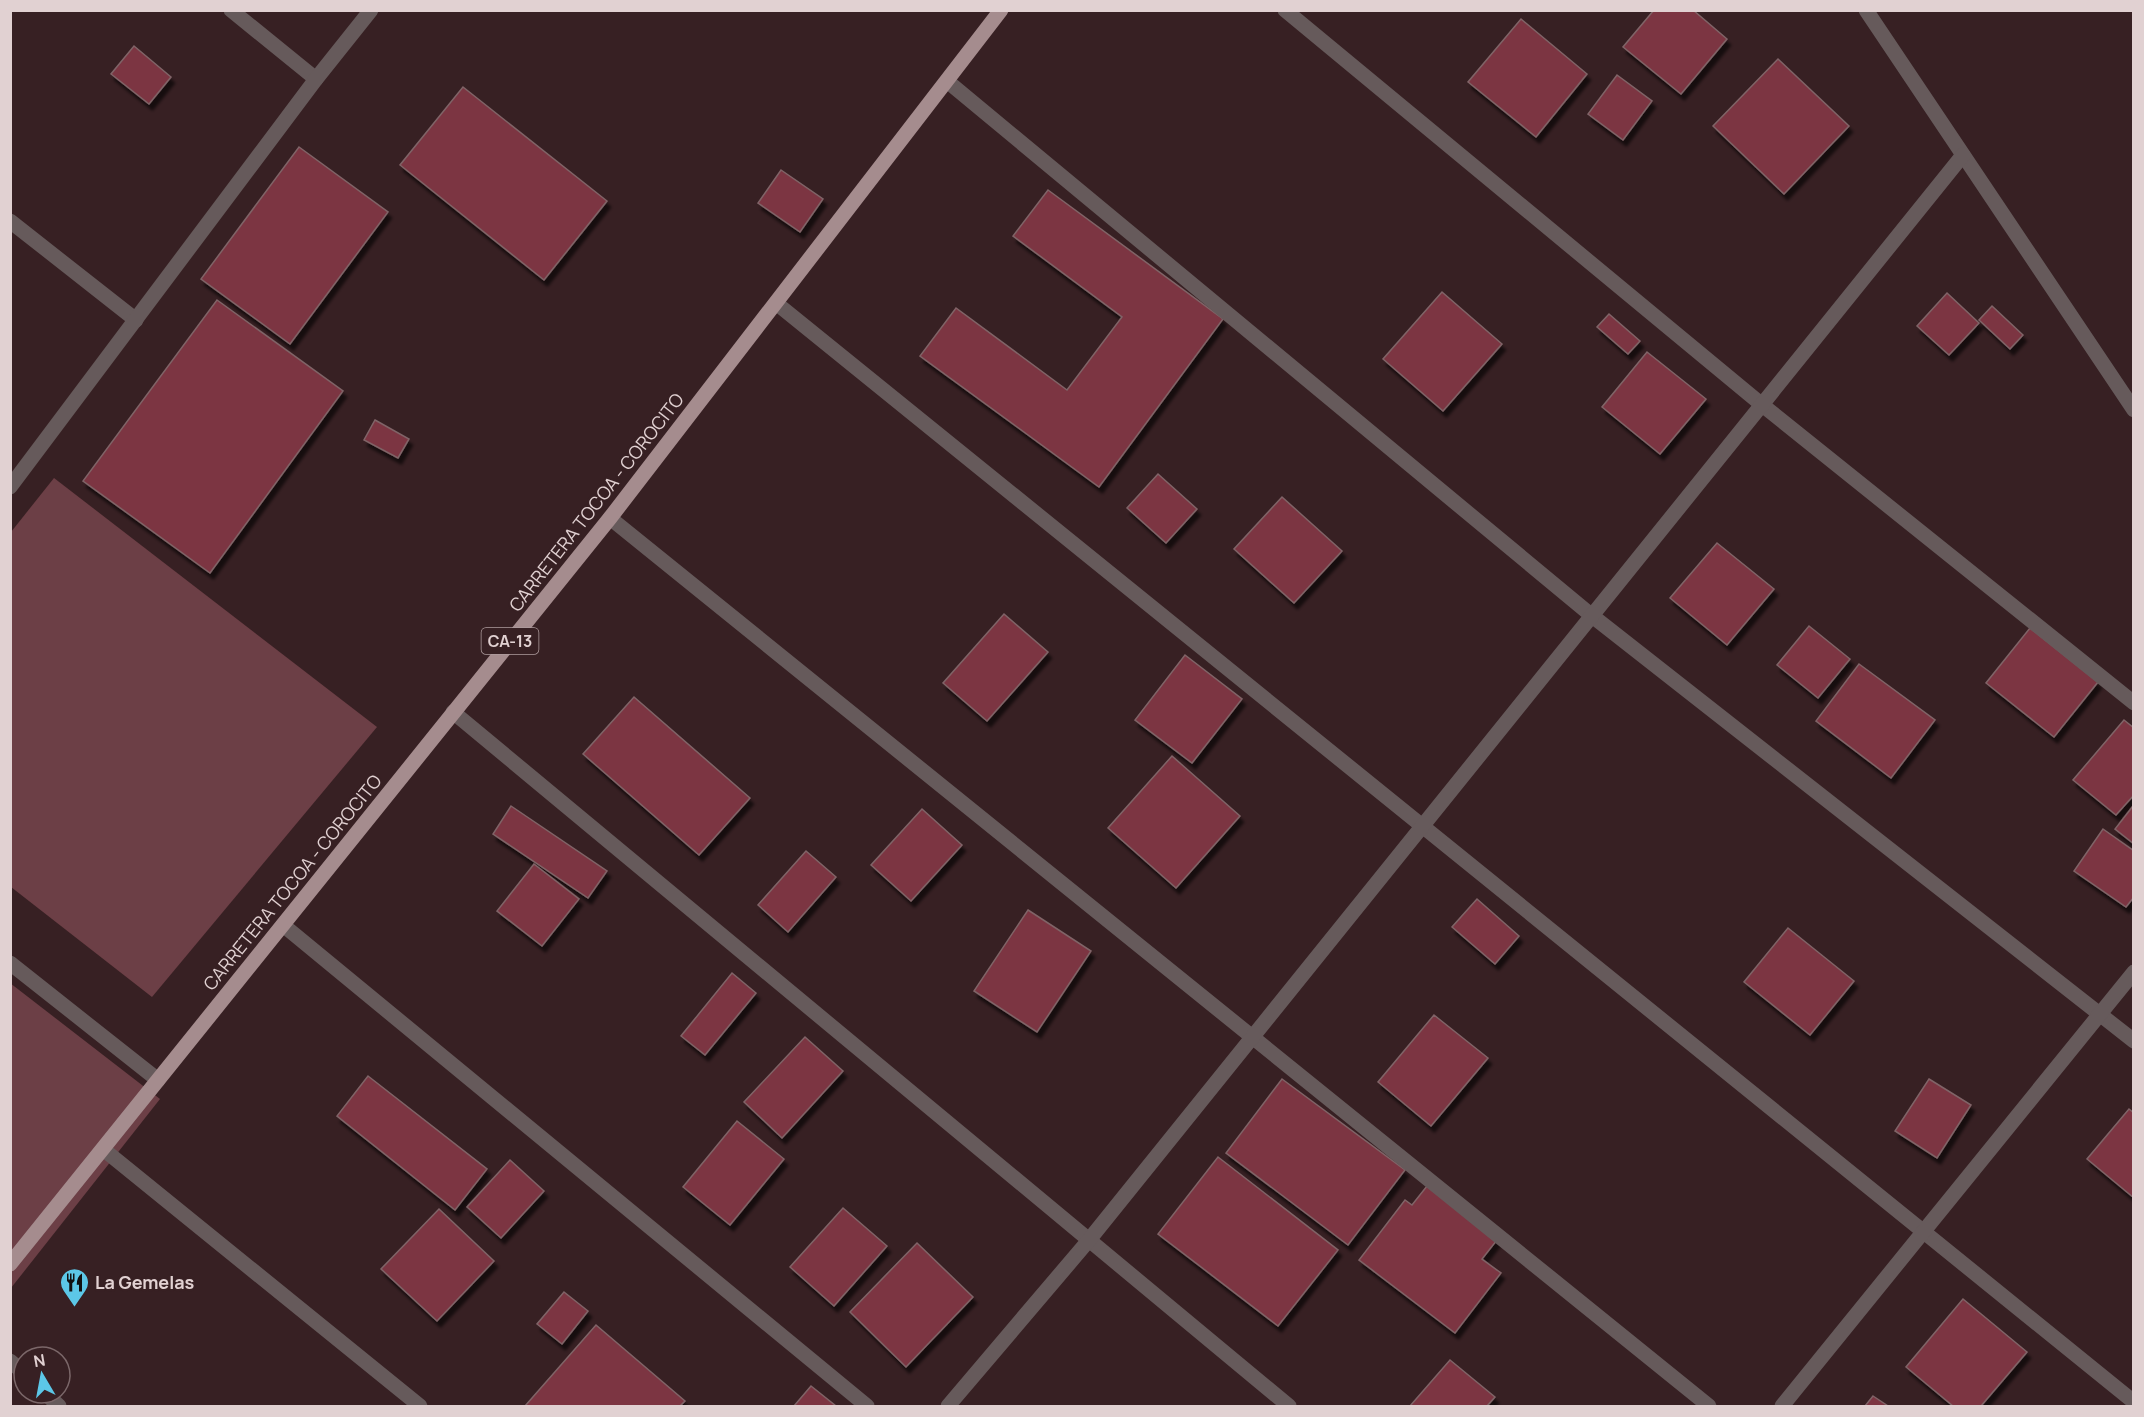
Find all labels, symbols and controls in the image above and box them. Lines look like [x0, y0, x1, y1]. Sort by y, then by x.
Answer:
street label: CARRETERA TOCOA - COROCITO [503, 388, 689, 616]
road number: CA-13 [482, 628, 538, 654]
street label: CARRETERA TOCOA - COROCITO [197, 769, 387, 995]
restaurant icon: La Gemelas [58, 1266, 90, 1308]
place label: La Gemelas [95, 1270, 195, 1294]
north arrow [12, 1345, 72, 1405]
text: N [32, 1348, 47, 1372]

